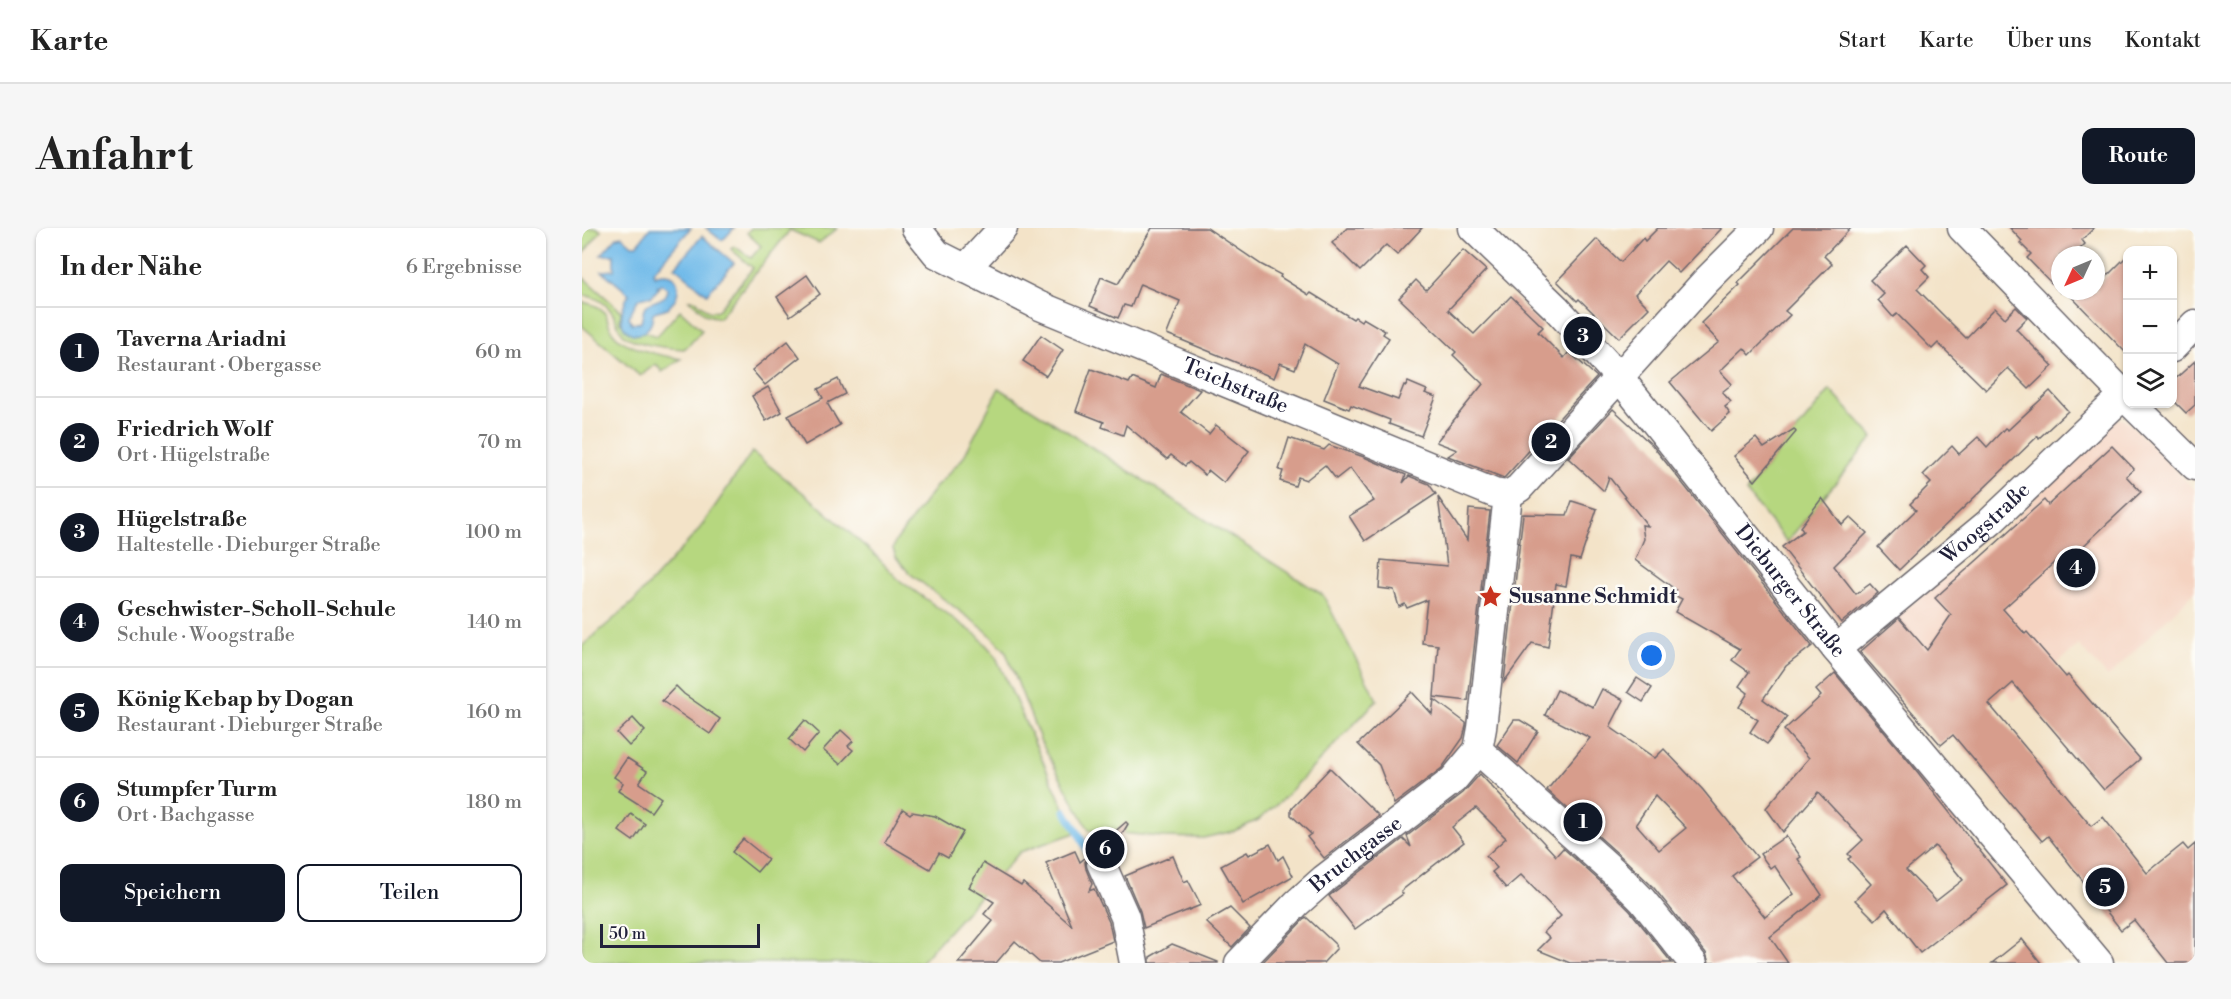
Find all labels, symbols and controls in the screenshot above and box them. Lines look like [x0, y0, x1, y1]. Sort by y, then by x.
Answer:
text: Karte [30, 24, 108, 59]
text: Start [1839, 28, 1886, 54]
text: Karte [1919, 28, 1974, 54]
text: Über uns [2007, 28, 2092, 54]
text: Kontakt [2125, 28, 2201, 54]
button: Route [2082, 128, 2195, 184]
text: Anfahrt [36, 130, 193, 183]
north arrow [2051, 246, 2105, 300]
map controls [2123, 246, 2177, 408]
button: + [2123, 246, 2177, 300]
text: In der Nähe [60, 251, 202, 283]
text: 6 Ergebnisse [406, 255, 522, 280]
button: − [2123, 300, 2177, 354]
pin: 3 [1564, 314, 1602, 358]
text: Taverna Ariadni [117, 326, 286, 353]
text: 1 [75, 340, 84, 365]
text: 60 m [475, 340, 522, 365]
text: Restaurant · Obergasse [117, 353, 322, 378]
street label: Teichstraße [1178, 353, 1292, 420]
button: layers [2123, 354, 2177, 408]
text: Friedrich Wolf [117, 416, 271, 443]
pin: 2 [1532, 420, 1570, 464]
text: 2 [73, 430, 86, 455]
text: 70 m [478, 430, 522, 455]
text: Ort · Hügelstraße [117, 443, 270, 468]
street label: Woogstraße [1935, 478, 2036, 571]
text: Hügelstraße [117, 506, 247, 533]
text: 3 [73, 520, 86, 545]
text: 100 m [466, 520, 522, 545]
street label: Dieburger Straße [1729, 520, 1851, 663]
text: Haltestelle · Dieburger Straße [117, 533, 381, 558]
pin: 4 [2056, 546, 2096, 590]
place icon: Susanne Schmidt [1478, 584, 1504, 610]
place label: Susanne Schmidt [1509, 584, 1677, 610]
text: Geschwister-Scholl-Schule [117, 596, 396, 623]
text: 4 [73, 610, 86, 635]
text: 140 m [467, 610, 522, 635]
text: Schule · Woogstraße [117, 623, 295, 648]
your location [1637, 641, 1666, 670]
text: König Kebap by Dogan [117, 686, 353, 713]
text: 5 [73, 700, 86, 725]
text: 160 m [467, 700, 522, 725]
text: Restaurant · Dieburger Straße [117, 713, 383, 738]
text: Stumpfer Turm [117, 776, 277, 803]
text: 6 [73, 790, 86, 815]
text: 180 m [467, 790, 522, 815]
pin: 1 [1564, 800, 1602, 844]
text: Ort · Bachgasse [117, 803, 255, 828]
street label: Bruchgasse [1304, 811, 1408, 899]
pin: 6 [1086, 826, 1124, 872]
button: Speichern [60, 864, 285, 922]
button: Teilen [297, 864, 522, 922]
pin: 5 [2086, 864, 2125, 910]
scale bar [600, 921, 760, 948]
text: 50 m [609, 924, 646, 944]

